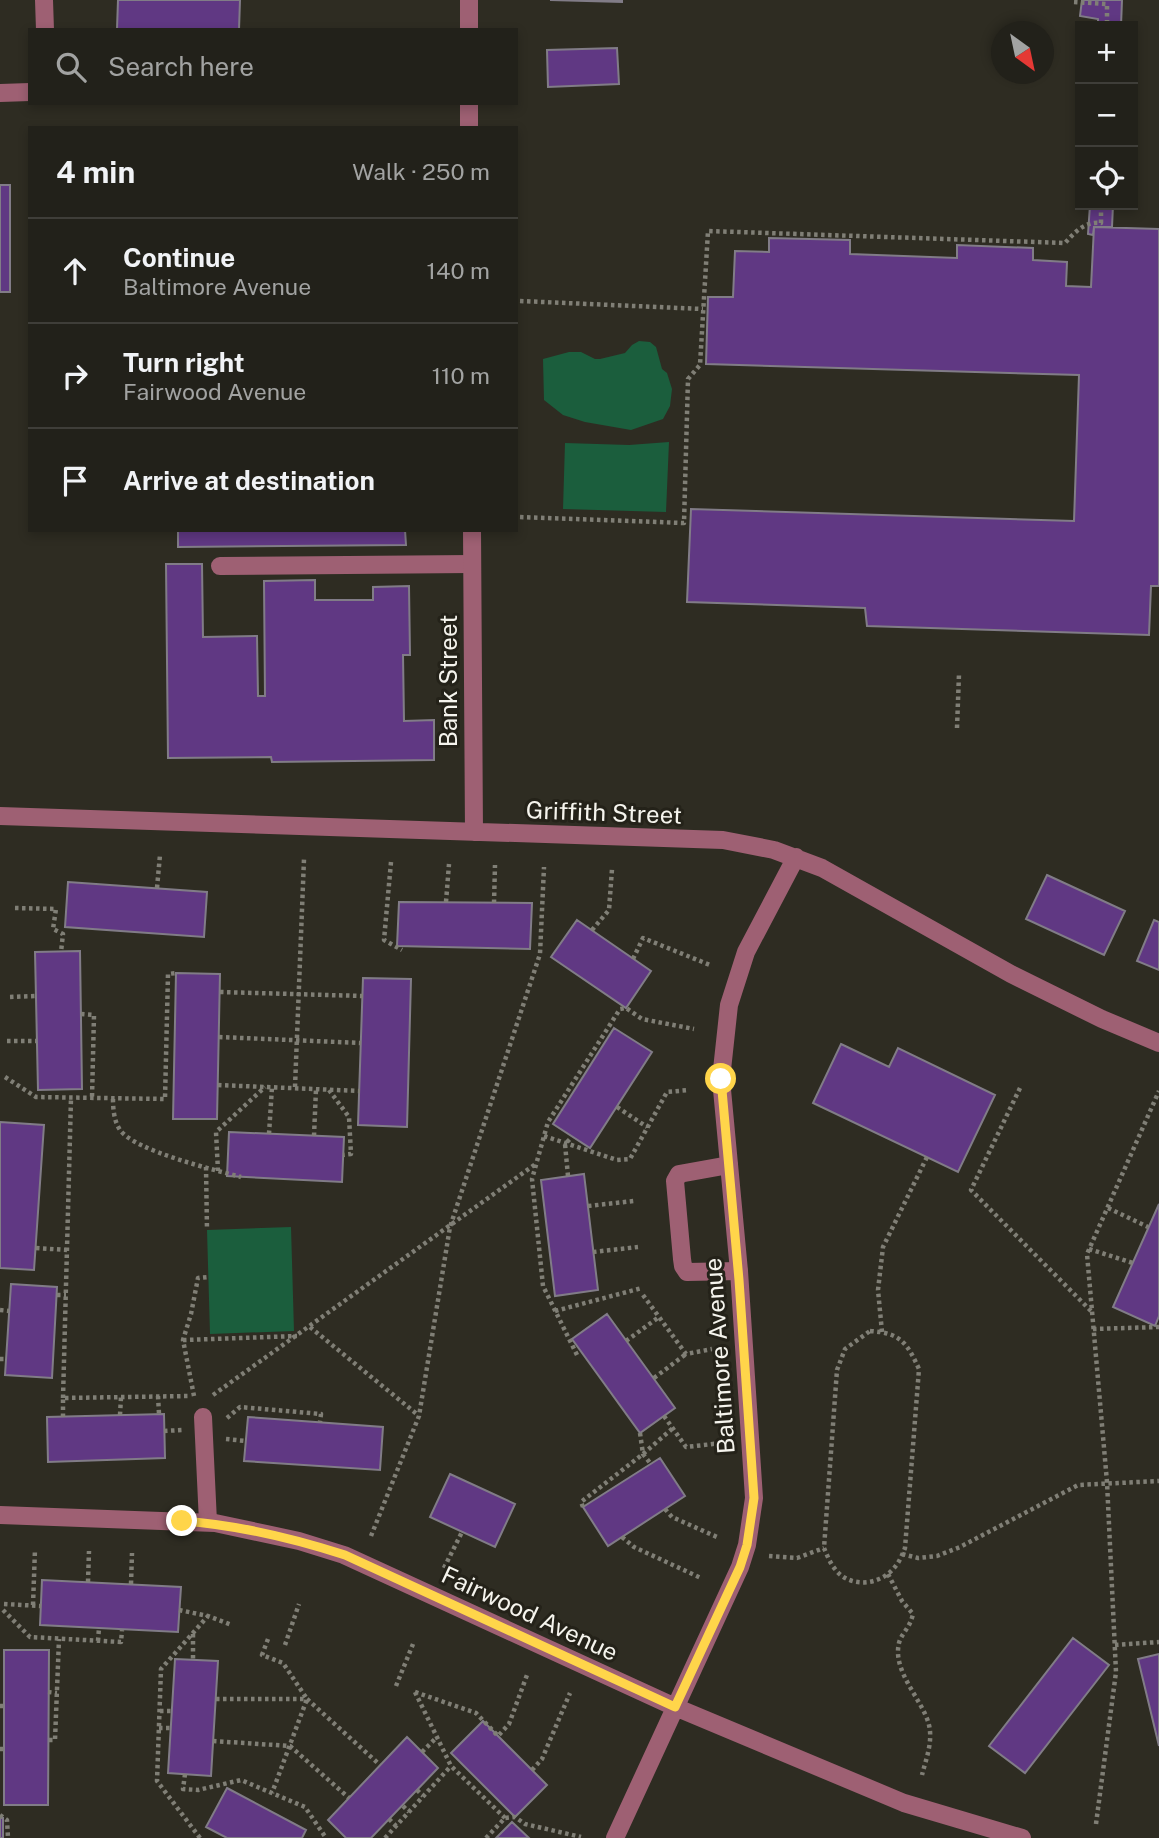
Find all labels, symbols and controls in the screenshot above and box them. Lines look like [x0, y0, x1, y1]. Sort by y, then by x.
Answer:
north arrow [991, 21, 1054, 84]
map controls [1075, 21, 1138, 210]
button: + [1075, 21, 1138, 84]
search box [28, 28, 518, 105]
icon: search [52, 48, 90, 86]
text: Search here [108, 51, 254, 82]
button: − [1075, 84, 1138, 147]
button: locate [1075, 147, 1138, 210]
text: 4 min [56, 154, 135, 190]
text: Walk · 250 m [352, 158, 490, 185]
text: Continue [123, 242, 235, 273]
icon: ahead [56, 252, 94, 290]
text: 140 m [427, 257, 490, 284]
text: Baltimore Avenue [123, 273, 311, 300]
text: Turn right [123, 347, 245, 378]
icon: right [56, 357, 94, 395]
text: 110 m [432, 362, 490, 389]
text: Fairwood Avenue [123, 378, 306, 405]
icon: arrive [56, 462, 94, 500]
text: Arrive at destination [123, 465, 375, 496]
street label: Bank Street [434, 615, 462, 747]
street label: Griffith Street [525, 795, 683, 829]
route start [705, 1063, 736, 1094]
street label: Baltimore Avenue [698, 1257, 740, 1455]
route end [166, 1505, 197, 1536]
street label: Fairwood Avenue [437, 1560, 623, 1666]

